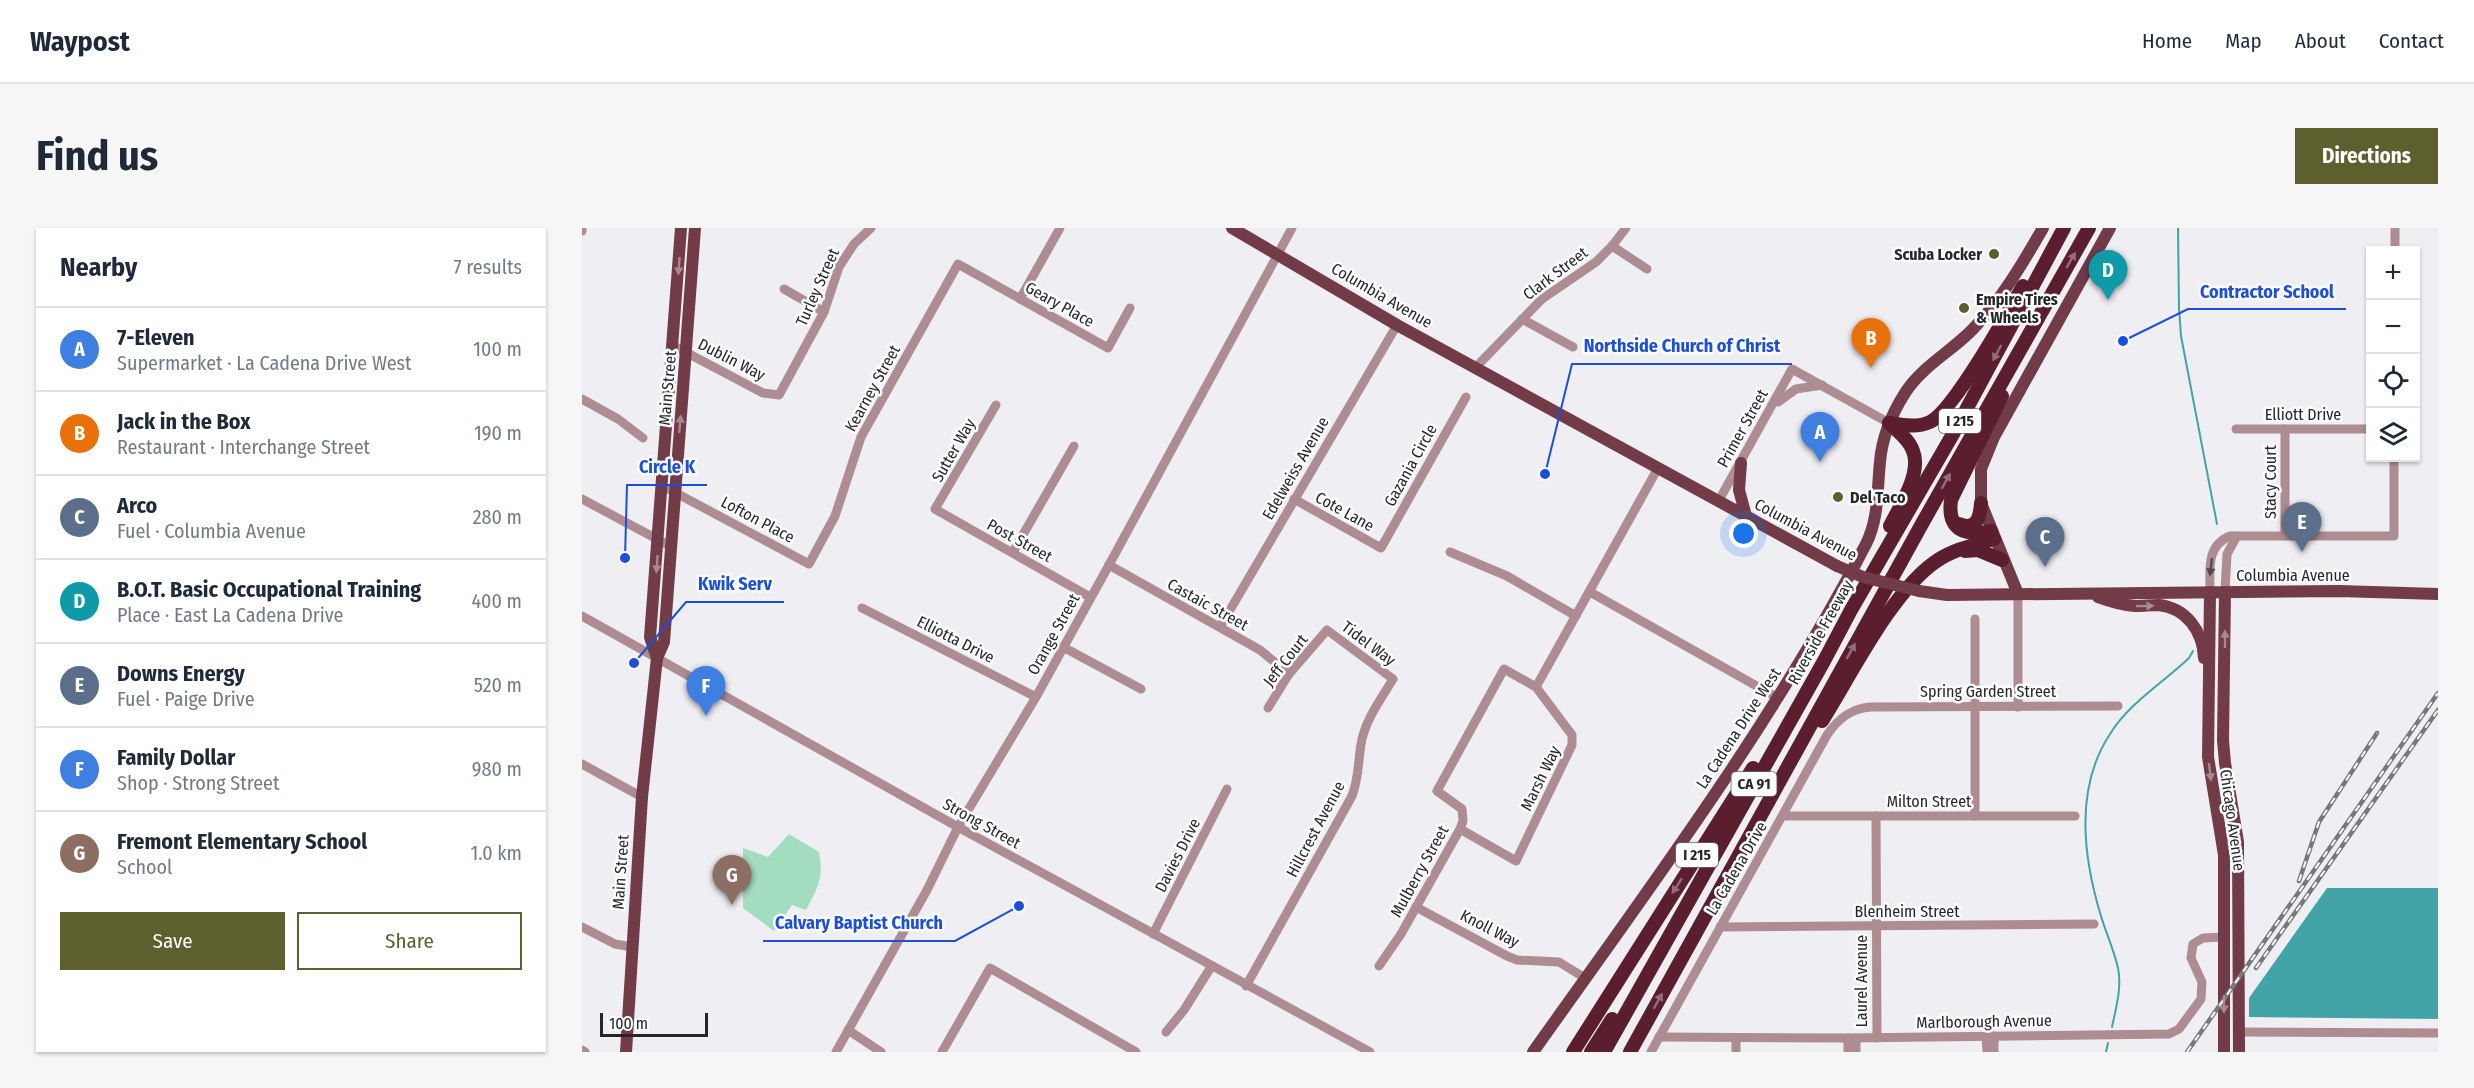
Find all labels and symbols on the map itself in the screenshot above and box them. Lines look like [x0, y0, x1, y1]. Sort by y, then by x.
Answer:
street label: Clark Street [1519, 242, 1592, 304]
street label: Turley Street [792, 245, 843, 329]
place label: Scuba Locker [1894, 245, 1982, 264]
marker: Scuba Locker [1987, 247, 2001, 261]
pin: D [2088, 250, 2128, 300]
one-way arrow [2066, 252, 2077, 268]
one-way arrow [674, 257, 684, 276]
street label: Columbia Avenue [1328, 259, 1436, 332]
callout: Contractor School [2188, 273, 2346, 309]
street label: Geary Place [1022, 278, 1098, 331]
text: Contractor School [2200, 281, 2334, 303]
place label: Empire Tires & Wheels [1976, 290, 2058, 327]
marker: Empire Tires & Wheels [1957, 301, 1971, 315]
pin: B [1852, 318, 1890, 368]
callout: Northside Church of Christ [1572, 328, 1792, 364]
street label: Dublin Way [695, 334, 769, 385]
text: Northside Church of Christ [1584, 335, 1781, 357]
street label: Kearney Street [841, 341, 904, 435]
one-way arrow [1992, 345, 2002, 362]
street label: Main Street [655, 349, 680, 426]
street label: Primer Street [1713, 385, 1772, 471]
street label: Elliott Drive [2265, 405, 2341, 424]
road number: I 215 [1939, 409, 1981, 433]
pin: A [1800, 412, 1840, 462]
street label: Edelweiss Avenue [1258, 413, 1333, 523]
street label: Sutter Way [928, 414, 980, 485]
one-way arrow [675, 415, 685, 434]
street label: Gazania Circle [1380, 421, 1441, 510]
street label: Stacy Court [2261, 444, 2280, 519]
callout: Circle K [627, 449, 707, 485]
text: Circle K [639, 456, 696, 478]
one-way arrow [1941, 472, 1951, 489]
street label: Cote Lane [1312, 488, 1377, 535]
place label: Del Taco [1850, 488, 1906, 507]
marker: Del Taco [1831, 490, 1845, 504]
street label: Lofton Place [718, 492, 798, 547]
street label: Columbia Avenue [1751, 494, 1860, 564]
pin: E [2282, 502, 2322, 552]
street label: Post Street [984, 515, 1056, 566]
pin: C [2026, 518, 2064, 567]
your location [1729, 519, 1758, 548]
one-way arrow [652, 554, 661, 573]
one-way arrow [2206, 558, 2216, 577]
callout: Kwik Serv [686, 566, 784, 602]
street label: Columbia Avenue [2236, 566, 2350, 585]
text: Kwik Serv [698, 573, 772, 595]
street label: Castaic Street [1164, 574, 1252, 635]
street label: Riverside Freeway [1784, 576, 1857, 688]
street label: Orange Street [1023, 590, 1084, 678]
one-way arrow [2135, 601, 2154, 610]
street label: Elliotta Drive [914, 612, 998, 667]
street label: Tidel Way [1338, 617, 1400, 670]
one-way arrow [2220, 629, 2230, 648]
street label: Jeff Court [1259, 630, 1312, 690]
one-way arrow [1846, 643, 1856, 660]
street label: La Cadena Drive West [1692, 664, 1785, 792]
pin: F [686, 666, 726, 716]
street label: Spring Garden Street [1920, 682, 2057, 701]
street label: Marsh Way [1517, 742, 1565, 814]
one-way arrow [2205, 762, 2215, 781]
street label: Chicago Avenue [2216, 768, 2249, 872]
road number: CA 91 [1732, 772, 1776, 796]
street label: Hillcrest Avenue [1282, 778, 1349, 880]
street label: Milton Street [1887, 792, 1972, 811]
street label: Strong Street [940, 794, 1025, 853]
street label: Davies Drive [1151, 815, 1204, 895]
street label: La Cadena Drive [1702, 818, 1771, 918]
street label: Mulberry Street [1386, 821, 1453, 920]
street label: Main Street [608, 833, 633, 910]
road number: I 215 [1676, 843, 1718, 867]
pin: G [712, 856, 752, 905]
one-way arrow [1672, 878, 1683, 894]
street label: Blenheim Street [1854, 902, 1960, 921]
callout: Calvary Baptist Church [763, 905, 955, 941]
street label: Knoll Way [1457, 906, 1523, 952]
text: Calvary Baptist Church [775, 912, 943, 934]
street label: Laurel Avenue [1852, 935, 1871, 1027]
one-way arrow [1653, 992, 1663, 1009]
one-way arrow [2219, 994, 2229, 1013]
scale bar [600, 1010, 708, 1038]
street label: Marlborough Avenue [1916, 1011, 2052, 1032]

